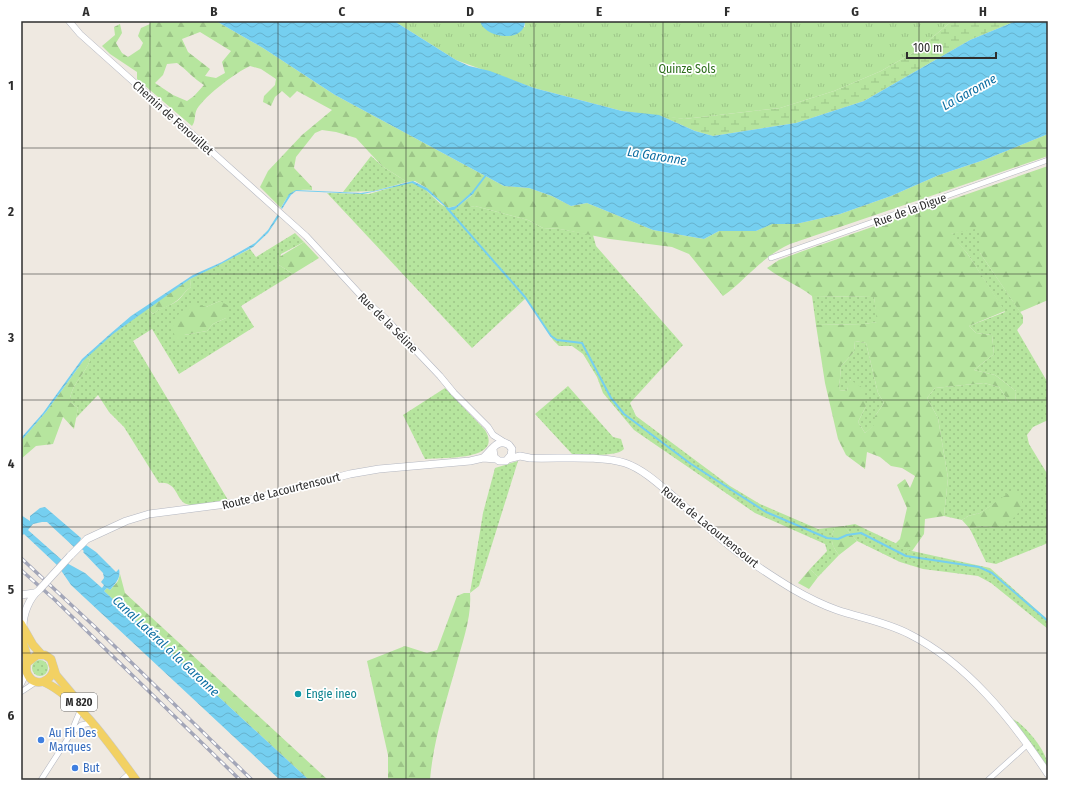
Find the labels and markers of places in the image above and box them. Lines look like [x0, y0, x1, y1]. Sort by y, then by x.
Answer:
place label: Engie ineo [306, 687, 357, 701]
marker: Engie ineo [293, 689, 303, 699]
place label: Au Fil Des Marques [49, 726, 96, 754]
marker: Au Fil Des Marques [36, 735, 46, 745]
place label: But [83, 761, 100, 775]
marker: But [70, 763, 80, 773]

